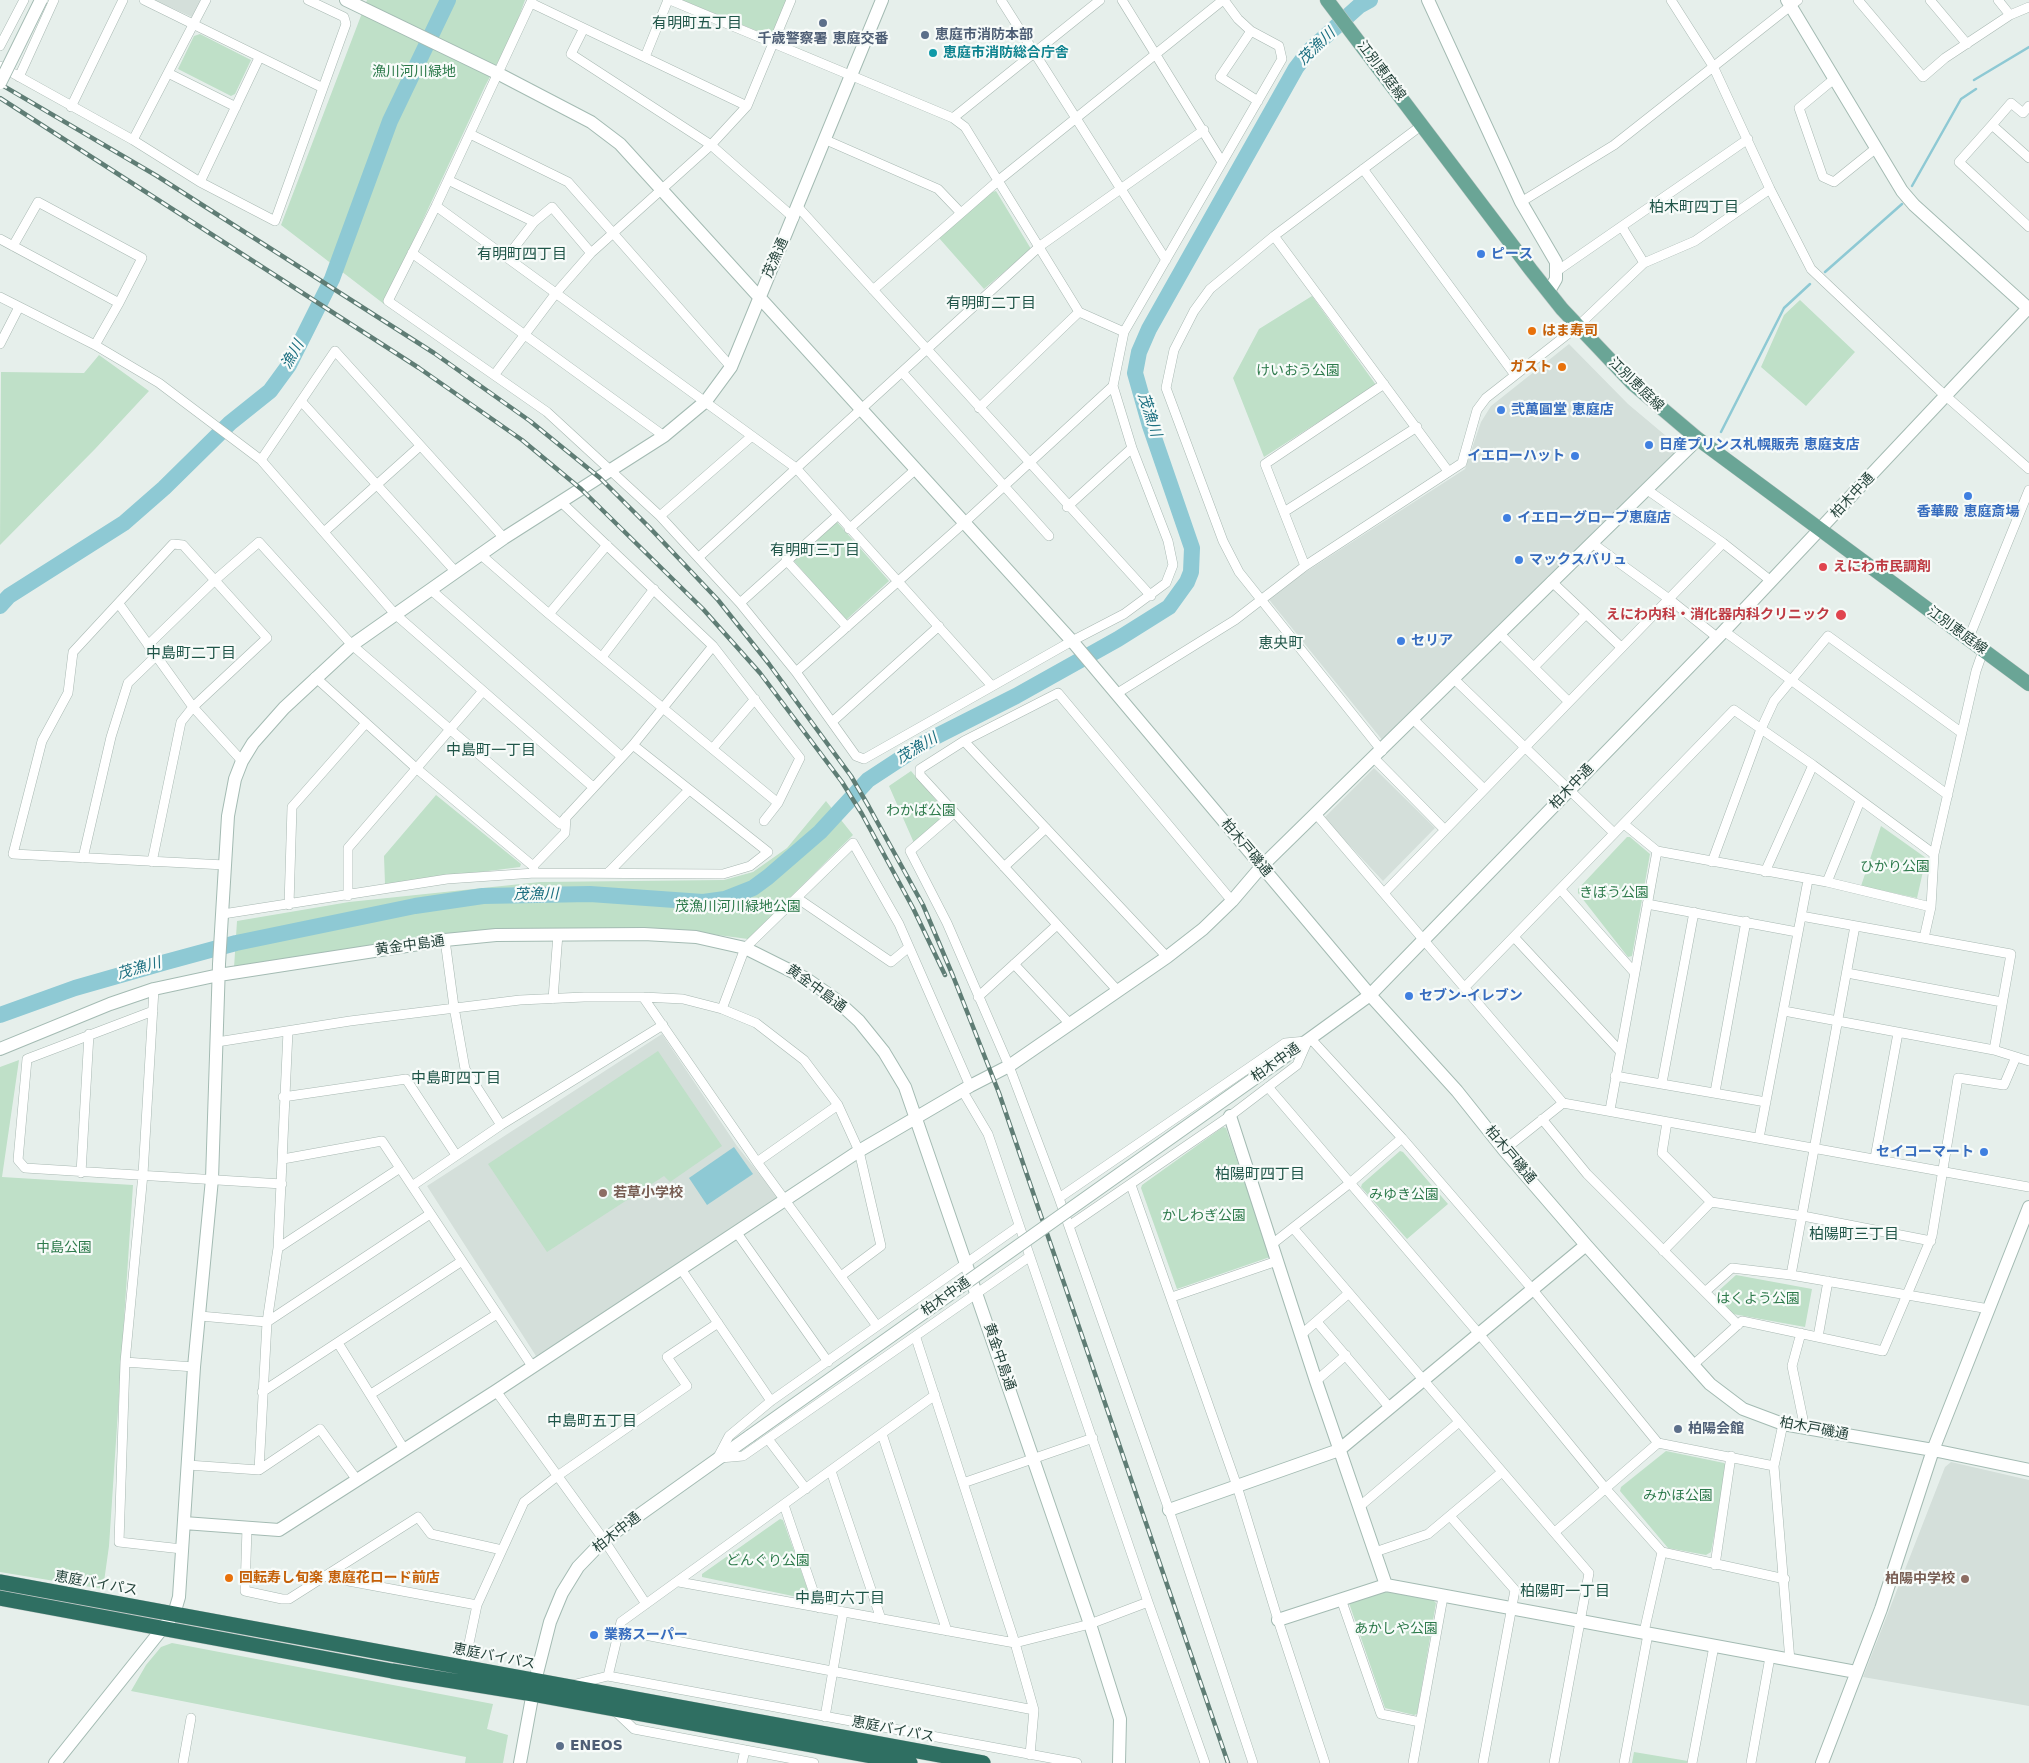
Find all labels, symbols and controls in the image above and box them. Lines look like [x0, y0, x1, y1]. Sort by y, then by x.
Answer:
district label: 有明町五丁目 [652, 15, 742, 33]
marker: 千歳警察署 恵庭交番 [817, 17, 829, 29]
water label: 茂漁川 [1295, 25, 1339, 69]
place label: 恵庭市消防本部 [935, 27, 1033, 43]
marker: 恵庭市消防本部 [919, 29, 931, 41]
place label: 千歳警察署 恵庭交番 [758, 31, 888, 47]
street label: 江別恵庭線 [1353, 38, 1409, 104]
place label: 恵庭市消防総合庁舎 [943, 45, 1069, 61]
marker: 恵庭市消防総合庁舎 [927, 47, 939, 59]
park label: 漁川河川緑地 [372, 64, 456, 80]
district label: 柏木町四丁目 [1649, 199, 1739, 217]
street label: 茂漁通 [760, 235, 792, 281]
district label: 有明町四丁目 [477, 246, 567, 264]
place label: ピース [1491, 246, 1533, 262]
marker: ピース [1475, 248, 1487, 260]
district label: 有明町二丁目 [946, 295, 1036, 313]
place label: はま寿司 [1542, 323, 1598, 339]
marker: はま寿司 [1526, 325, 1538, 337]
water label: 漁川 [278, 338, 308, 372]
street label: 江別恵庭線 [1605, 355, 1667, 415]
place label: ガスト [1510, 359, 1552, 375]
marker: ガスト [1556, 361, 1568, 373]
park label: けいおう公園 [1256, 363, 1340, 379]
water label: 茂漁川 [1133, 391, 1165, 439]
place label: 弐萬圓堂 恵庭店 [1511, 402, 1614, 418]
marker: 弐萬圓堂 恵庭店 [1495, 404, 1507, 416]
place label: 日産プリンス札幌販売 恵庭支店 [1659, 437, 1860, 453]
marker: 日産プリンス札幌販売 恵庭支店 [1643, 439, 1655, 451]
place label: イエローハット [1467, 448, 1565, 464]
marker: イエローハット [1569, 450, 1581, 462]
street label: 柏木中通 [1828, 470, 1878, 522]
marker: 香華殿 恵庭斎場 [1962, 490, 1974, 502]
place label: 香華殿 恵庭斎場 [1917, 504, 2019, 520]
place label: イエローグローブ恵庭店 [1517, 510, 1671, 526]
marker: イエローグローブ恵庭店 [1501, 512, 1513, 524]
district label: 有明町三丁目 [770, 542, 860, 560]
place label: マックスバリュ [1529, 552, 1627, 568]
marker: マックスバリュ [1513, 554, 1525, 566]
place label: えにわ市民調剤 [1833, 559, 1931, 575]
marker: えにわ市民調剤 [1817, 561, 1829, 573]
street label: 江別恵庭線 [1924, 604, 1990, 658]
place label: えにわ内科・消化器内科クリニック [1606, 607, 1830, 623]
marker: えにわ内科・消化器内科クリニック [1834, 608, 1848, 622]
place label: セリア [1411, 633, 1453, 649]
district label: 恵央町 [1259, 635, 1303, 653]
marker: セリア [1395, 635, 1407, 647]
district label: 中島町二丁目 [146, 645, 236, 663]
water label: 茂漁川 [893, 730, 941, 768]
district label: 中島町一丁目 [446, 742, 536, 760]
street label: 柏木中通 [1547, 761, 1597, 813]
park label: わかば公園 [886, 803, 956, 819]
street label: 柏木戸磯通 [1217, 816, 1275, 880]
park label: ひかり公園 [1860, 859, 1930, 875]
park label: きぼう公園 [1579, 885, 1649, 901]
water label: 茂漁川 [513, 886, 559, 904]
park label: 茂漁川河川緑地公園 [675, 899, 801, 915]
street label: 黄金中島通 [374, 933, 446, 959]
water label: 茂漁川 [115, 954, 163, 984]
street label: 黄金中島通 [783, 962, 849, 1016]
place label: セブン-イレブン [1419, 988, 1523, 1004]
marker: セブン-イレブン [1403, 990, 1415, 1002]
street label: 柏木中通 [1248, 1040, 1304, 1086]
district label: 中島町四丁目 [411, 1070, 501, 1088]
street label: 柏木戸磯通 [1481, 1123, 1539, 1187]
place label: セイコーマート [1876, 1144, 1974, 1160]
marker: セイコーマート [1978, 1146, 1990, 1158]
district label: 柏陽町四丁目 [1215, 1166, 1305, 1184]
place label: 若草小学校 [613, 1185, 683, 1201]
marker: 若草小学校 [597, 1187, 609, 1199]
park label: みゆき公園 [1369, 1187, 1439, 1203]
park label: かしわぎ公園 [1162, 1208, 1246, 1224]
district label: 柏陽町三丁目 [1809, 1226, 1899, 1244]
park label: 中島公園 [36, 1240, 92, 1256]
street label: 柏木中通 [918, 1274, 974, 1320]
park label: はくよう公園 [1716, 1291, 1800, 1307]
street label: 黄金中島通 [980, 1321, 1018, 1393]
district label: 中島町五丁目 [547, 1413, 637, 1431]
street label: 柏木戸磯通 [1778, 1414, 1850, 1444]
place label: 柏陽会館 [1688, 1421, 1744, 1437]
marker: 柏陽会館 [1672, 1423, 1684, 1435]
park label: みかほ公園 [1643, 1488, 1713, 1504]
street label: 柏木中通 [590, 1509, 644, 1557]
park label: どんぐり公園 [726, 1553, 810, 1569]
street label: 恵庭バイパス [53, 1568, 139, 1600]
place label: 回転寿し旬楽 恵庭花ロード前店 [239, 1570, 440, 1586]
place label: 柏陽中学校 [1885, 1571, 1955, 1587]
marker: 回転寿し旬楽 恵庭花ロード前店 [223, 1572, 235, 1584]
marker: 柏陽中学校 [1959, 1573, 1971, 1585]
district label: 柏陽町一丁目 [1520, 1583, 1610, 1601]
district label: 中島町六丁目 [795, 1590, 885, 1608]
park label: あかしや公園 [1354, 1621, 1438, 1637]
place label: 業務スーパー [604, 1627, 688, 1643]
marker: 業務スーパー [588, 1629, 600, 1641]
street label: 恵庭バイパス [451, 1641, 537, 1673]
street label: 恵庭バイパス [850, 1714, 936, 1746]
place label: ENEOS [570, 1738, 623, 1754]
marker: ENEOS [554, 1740, 566, 1752]

